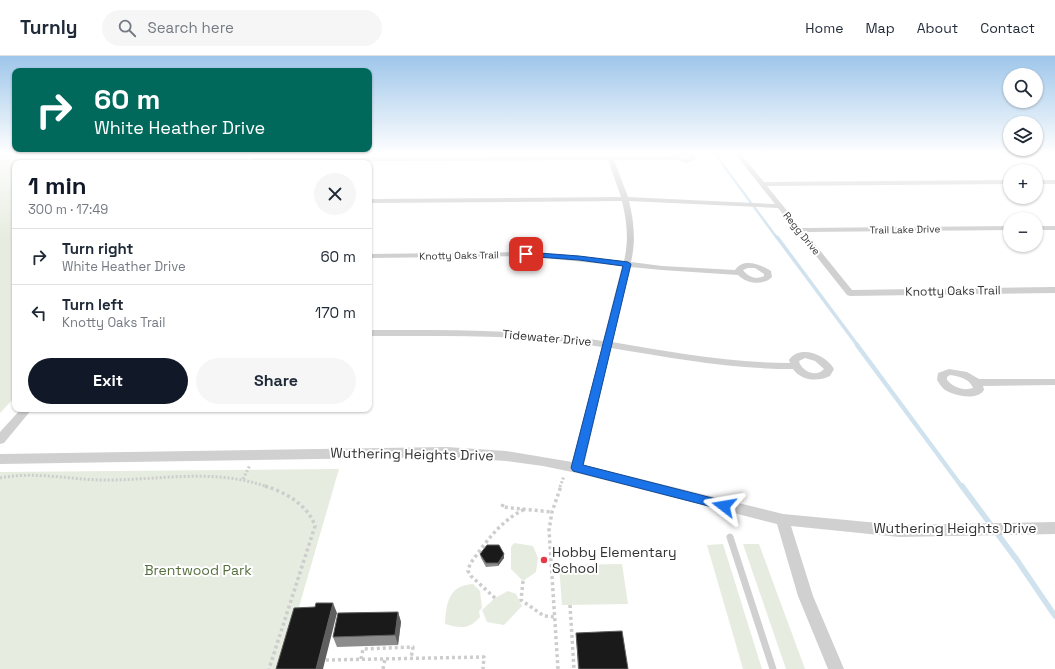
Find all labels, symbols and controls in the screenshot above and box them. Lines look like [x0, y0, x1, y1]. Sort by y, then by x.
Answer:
search box [102, 10, 382, 46]
text: Turnly [20, 15, 78, 40]
icon: search [116, 17, 138, 39]
text: Search here [148, 18, 234, 37]
text: Home [805, 19, 843, 37]
text: Map [865, 19, 895, 37]
text: About [917, 19, 958, 37]
text: Contact [980, 19, 1035, 37]
map controls [1003, 68, 1043, 252]
button: search [1003, 68, 1043, 108]
text: 60 m [94, 81, 160, 117]
icon: right [28, 84, 80, 136]
text: White Heather Drive [94, 116, 265, 139]
button: layers [1003, 116, 1043, 156]
button: + [1003, 164, 1043, 204]
text: 1 min [28, 170, 87, 201]
button: close [314, 173, 356, 215]
text: 300 m · 17:49 [28, 201, 108, 218]
street label: Regg Drive [780, 209, 823, 258]
button: − [1003, 212, 1043, 252]
street label: Trail Lake Drive [870, 222, 941, 237]
pin [509, 237, 543, 271]
text: Turn right [62, 239, 133, 258]
icon: arrive [515, 243, 537, 265]
icon: right [28, 246, 50, 268]
text: 60 m [320, 247, 356, 266]
street label: Knotty Oaks Trail [419, 248, 499, 263]
text: White Heather Drive [62, 258, 186, 275]
street label: Knotty Oaks Trail [905, 282, 1001, 300]
text: Turn left [62, 295, 124, 314]
icon: left [28, 302, 50, 324]
text: 170 m [315, 303, 356, 322]
text: Knotty Oaks Trail [62, 314, 165, 331]
street label: Tidewater Drive [502, 326, 592, 350]
button: Exit [28, 358, 188, 404]
button: Share [196, 358, 356, 404]
street label: Wuthering Heights Drive [330, 444, 494, 464]
position arrow [703, 485, 745, 527]
street label: Wuthering Heights Drive [873, 519, 1037, 537]
place label: Hobby Elementary School [552, 543, 677, 577]
marker: Hobby Elementary School [539, 555, 549, 565]
park label: Brentwood Park [144, 561, 252, 579]

